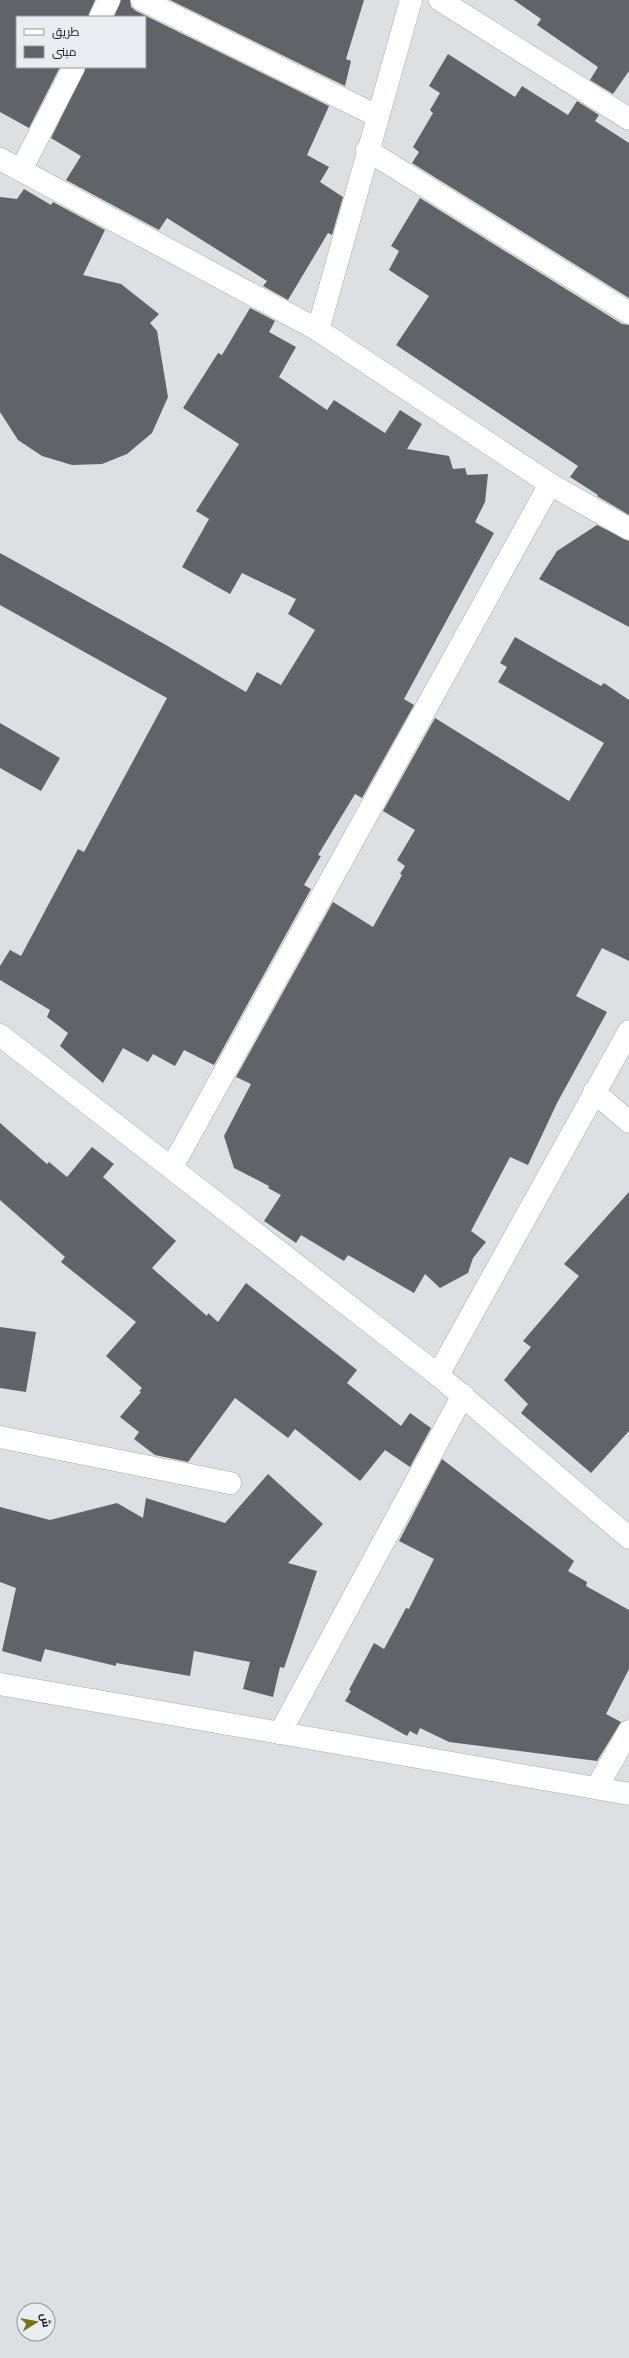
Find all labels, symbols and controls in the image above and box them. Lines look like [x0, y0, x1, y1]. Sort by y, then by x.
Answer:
legend [16, 16, 146, 68]
text: طريق [52, 25, 80, 39]
text: مبنى [52, 45, 77, 59]
north arrow [16, 2302, 56, 2342]
text: ش [38, 2312, 53, 2328]

